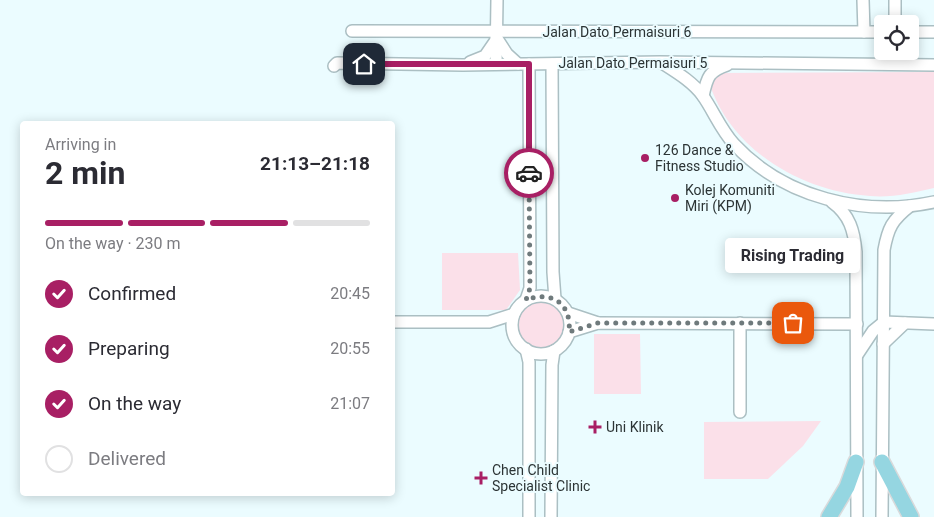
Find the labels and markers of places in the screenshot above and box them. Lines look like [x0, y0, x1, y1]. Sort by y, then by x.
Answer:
pin [343, 43, 385, 85]
place label: 126 Dance & Fitness Studio [655, 142, 744, 174]
marker: 126 Dance & Fitness Studio [639, 152, 651, 164]
place label: Kolej Komuniti Miri (KPM) [685, 182, 775, 215]
marker: Kolej Komuniti Miri (KPM) [669, 192, 681, 204]
callout: Rising Trading [726, 238, 860, 273]
pin [772, 302, 814, 344]
place label: Uni Klinik [606, 419, 664, 435]
marker: Uni Klinik [588, 420, 602, 434]
place label: Chen Child Specialist Clinic [492, 462, 590, 494]
marker: Chen Child Specialist Clinic [474, 471, 488, 485]

